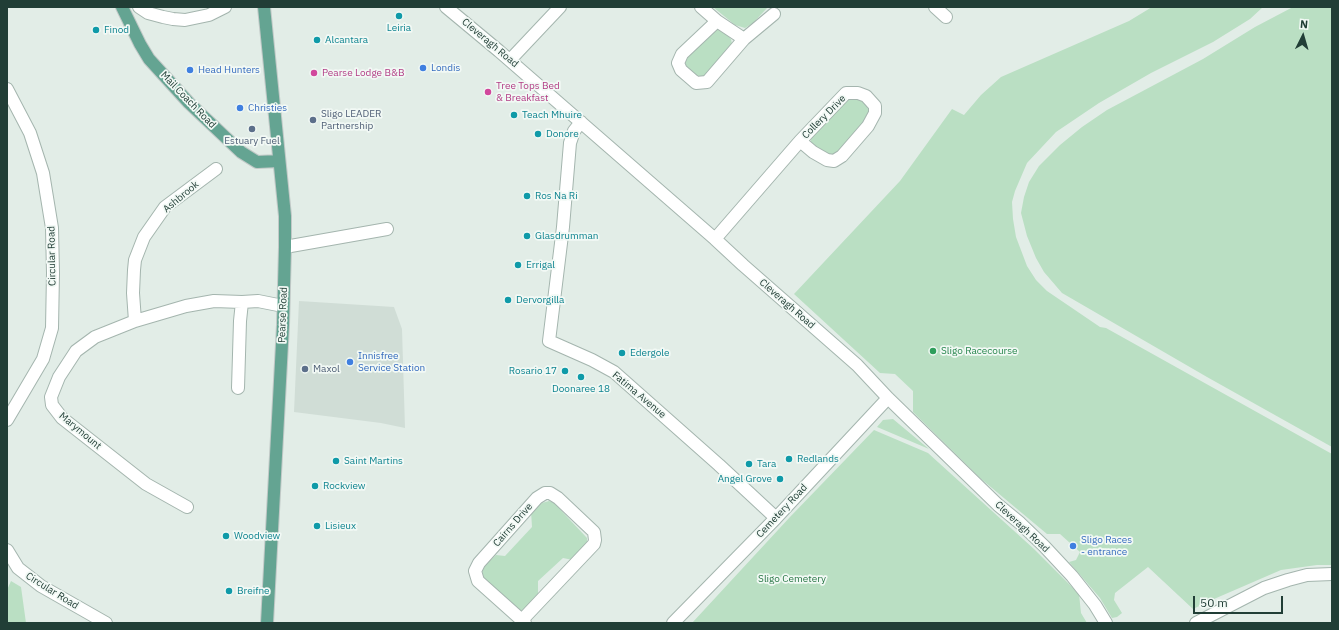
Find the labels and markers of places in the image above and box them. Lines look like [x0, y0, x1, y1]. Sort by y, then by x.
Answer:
marker: Leiria [394, 11, 404, 21]
place label: Leiria [387, 22, 411, 34]
place label: Finod [104, 24, 129, 36]
marker: Finod [91, 25, 101, 35]
place label: Alcantara [325, 34, 368, 46]
marker: Alcantara [312, 35, 322, 45]
place label: Londis [431, 62, 460, 74]
marker: Londis [418, 63, 428, 73]
place label: Head Hunters [198, 64, 260, 76]
marker: Head Hunters [185, 65, 195, 75]
place label: Pearse Lodge B&B [322, 67, 404, 79]
marker: Pearse Lodge B&B [309, 68, 319, 78]
place label: Tree Tops Bed & Breakfast [496, 80, 560, 104]
marker: Tree Tops Bed & Breakfast [483, 87, 493, 97]
place label: Christies [248, 102, 287, 114]
marker: Christies [235, 103, 245, 113]
place label: Sligo LEADER Partnership [321, 108, 381, 132]
place label: Teach Mhuire [522, 109, 582, 121]
marker: Teach Mhuire [509, 110, 519, 120]
marker: Sligo LEADER Partnership [308, 115, 318, 125]
marker: Estuary Fuel [247, 124, 257, 134]
place label: Donore [546, 128, 579, 140]
marker: Donore [533, 129, 543, 139]
place label: Estuary Fuel [224, 135, 280, 147]
place label: Ros Na Ri [535, 190, 578, 202]
marker: Ros Na Ri [522, 191, 532, 201]
place label: Glasdrumman [535, 230, 599, 242]
marker: Glasdrumman [522, 231, 532, 241]
place label: Errigal [526, 259, 555, 271]
marker: Errigal [513, 260, 523, 270]
place label: Dervorgilla [516, 294, 564, 306]
marker: Dervorgilla [503, 295, 513, 305]
place label: Sligo Racecourse [941, 345, 1018, 357]
marker: Sligo Racecourse [928, 346, 938, 356]
place label: Edergole [630, 347, 669, 359]
marker: Edergole [617, 348, 627, 358]
place label: Innisfree Service Station [358, 350, 425, 374]
marker: Innisfree Service Station [345, 357, 355, 367]
place label: Maxol [313, 363, 340, 375]
marker: Maxol [300, 364, 310, 374]
place label: Rosario 17 [509, 365, 557, 377]
marker: Rosario 17 [560, 366, 570, 376]
marker: Doonaree 18 [576, 372, 586, 382]
place label: Doonaree 18 [552, 383, 610, 395]
place label: Redlands [797, 453, 839, 465]
marker: Redlands [784, 454, 794, 464]
place label: Saint Martins [344, 455, 403, 467]
marker: Saint Martins [331, 456, 341, 466]
place label: Tara [757, 458, 776, 470]
marker: Tara [744, 459, 754, 469]
place label: Angel Grove [718, 473, 772, 485]
marker: Angel Grove [775, 474, 785, 484]
place label: Rockview [323, 480, 366, 492]
marker: Rockview [310, 481, 320, 491]
place label: Lisieux [325, 520, 356, 532]
marker: Lisieux [312, 521, 322, 531]
place label: Woodview [234, 530, 280, 542]
marker: Woodview [221, 531, 231, 541]
place label: Sligo Races - entrance [1081, 534, 1132, 558]
marker: Sligo Races - entrance [1068, 541, 1078, 551]
place label: Breifne [237, 585, 270, 597]
marker: Breifne [224, 586, 234, 596]

